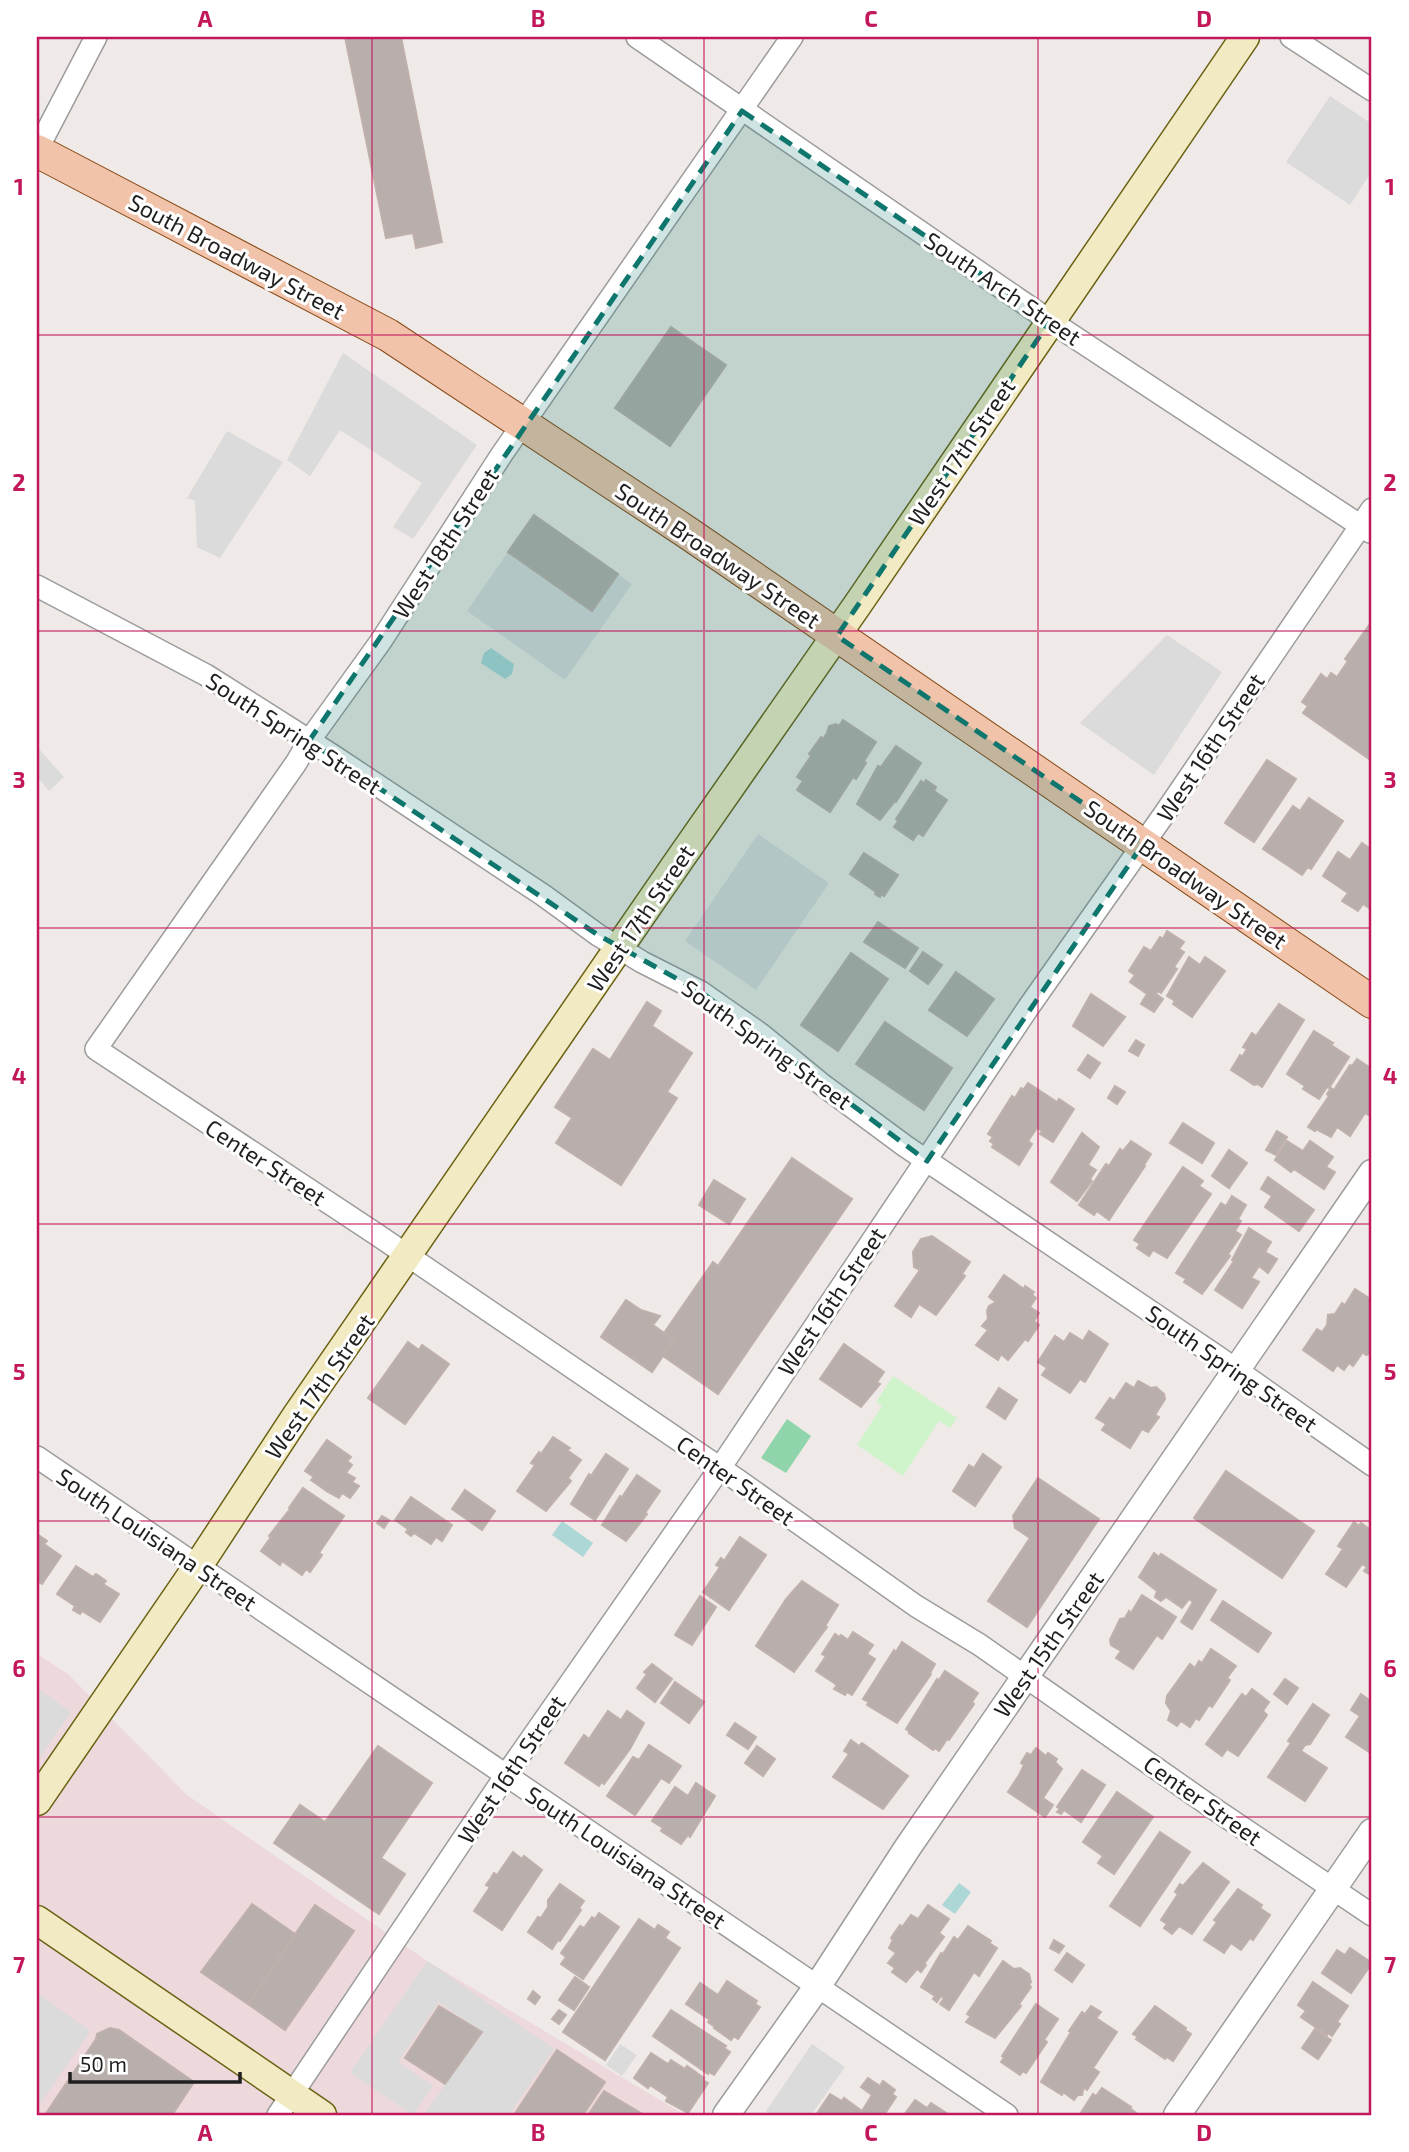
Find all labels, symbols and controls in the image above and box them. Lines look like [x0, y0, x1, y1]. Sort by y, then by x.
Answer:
text: A [197, 4, 213, 32]
text: B [531, 4, 545, 32]
text: C [864, 4, 878, 32]
text: D [1196, 4, 1212, 32]
text: 1 [14, 172, 24, 200]
text: 1 [1385, 172, 1395, 200]
street label: South Broadway Street [124, 187, 350, 325]
street label: South Arch Street [919, 225, 1087, 351]
street label: West 17th Street [901, 373, 1021, 531]
street label: West 18th Street [386, 462, 504, 623]
text: 2 [12, 468, 26, 496]
text: 2 [1383, 468, 1397, 496]
street label: South Broadway Street [610, 476, 826, 634]
street label: South Spring Street [201, 666, 387, 800]
street label: West 16th Street [1150, 667, 1270, 826]
text: 3 [12, 765, 26, 793]
text: 3 [1383, 765, 1397, 793]
street label: South Broadway Street [1079, 794, 1293, 955]
street label: West 17th Street [580, 839, 700, 997]
street label: South Spring Street [677, 973, 857, 1115]
text: 4 [12, 1061, 26, 1089]
text: 4 [1383, 1061, 1397, 1089]
street label: Center Street [201, 1113, 332, 1211]
street label: West 16th Street [771, 1221, 891, 1380]
street label: South Spring Street [1141, 1298, 1323, 1438]
street label: West 17th Street [258, 1308, 380, 1464]
text: 5 [13, 1357, 25, 1385]
text: 5 [1384, 1357, 1396, 1385]
street label: Center Street [672, 1429, 801, 1531]
street label: South Louisiana Street [52, 1462, 262, 1616]
street label: West 15th Street [987, 1565, 1109, 1722]
text: 6 [12, 1654, 26, 1682]
text: 6 [1383, 1654, 1397, 1682]
street label: West 16th Street [451, 1689, 571, 1848]
street label: Center Street [1139, 1749, 1268, 1851]
street label: South Louisiana Street [521, 1780, 731, 1934]
text: 7 [13, 1950, 25, 1978]
text: 7 [1384, 1950, 1396, 1978]
scale bar [70, 2040, 240, 2084]
text: 50 m [80, 2051, 127, 2076]
text: A [197, 2118, 213, 2146]
text: B [531, 2118, 545, 2146]
text: C [864, 2118, 878, 2146]
text: D [1196, 2118, 1212, 2146]

